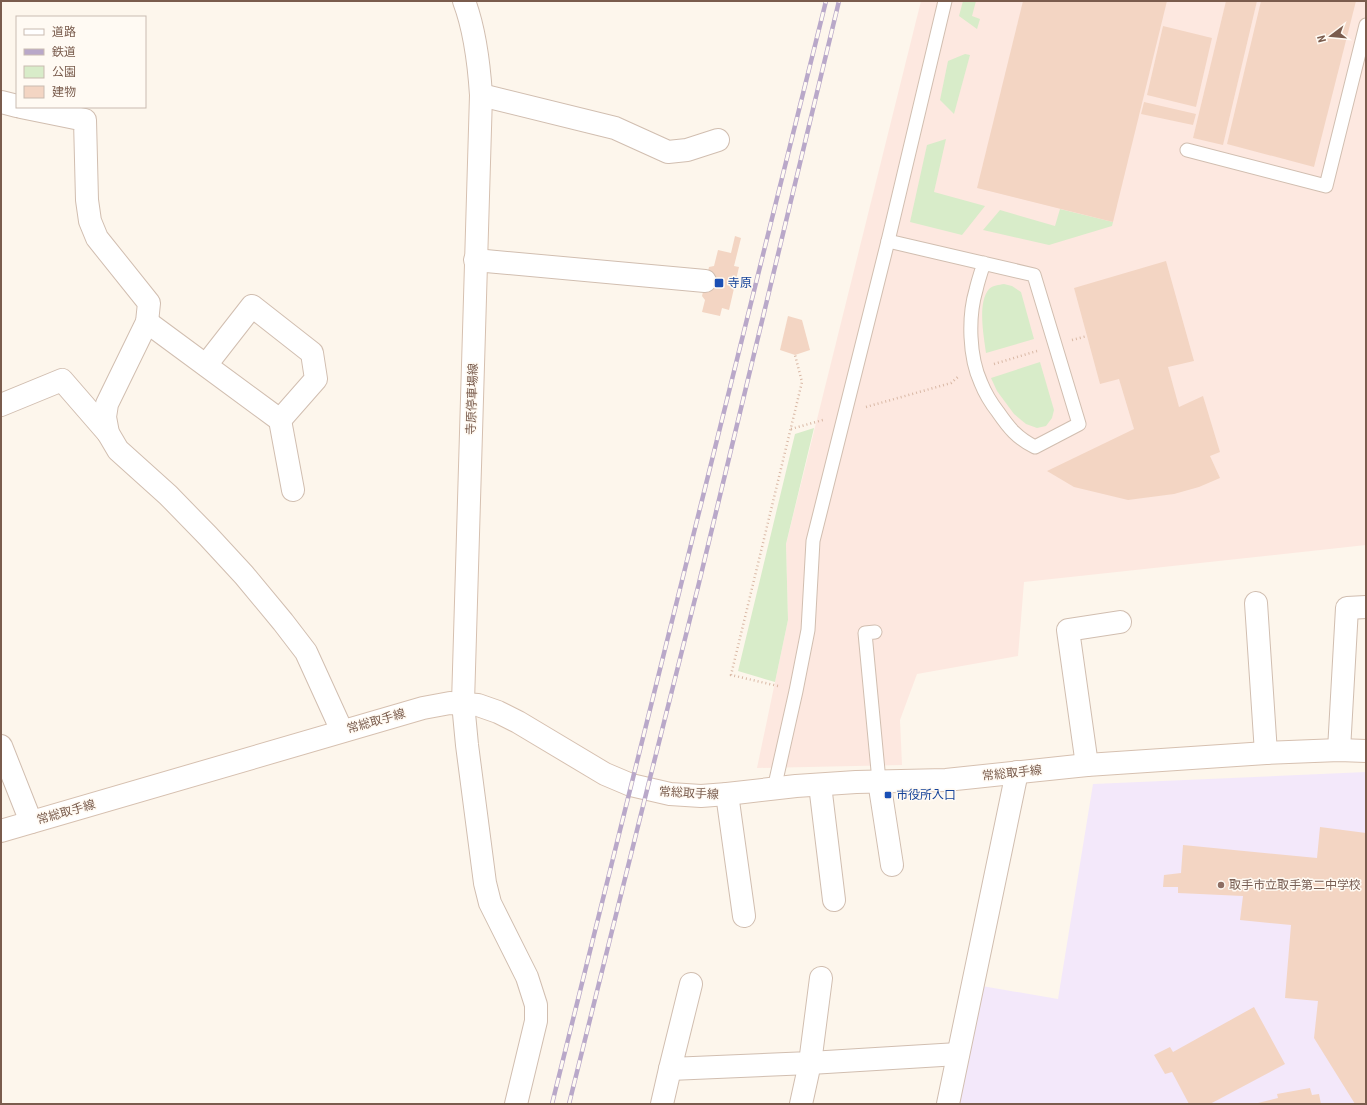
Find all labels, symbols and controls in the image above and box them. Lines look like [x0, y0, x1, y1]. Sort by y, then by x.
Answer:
legend [16, 16, 146, 108]
north arrow [1311, 16, 1351, 56]
text: 道路 [52, 25, 76, 39]
text: N [1315, 33, 1329, 44]
text: 鉄道 [52, 45, 76, 59]
text: 公園 [52, 65, 76, 79]
text: 建物 [52, 85, 76, 99]
place label: 寺原 [728, 276, 752, 290]
marker: 寺原 [713, 277, 725, 289]
street label: 寺原停車場線 [464, 363, 480, 435]
street label: 常総取手線 [345, 706, 407, 736]
street label: 常総取手線 [981, 763, 1043, 783]
street label: 常総取手線 [659, 784, 719, 802]
place label: 市役所入口 [896, 788, 956, 802]
marker: 市役所入口 [883, 790, 893, 800]
street label: 常総取手線 [35, 797, 97, 827]
place label: 取手市立取手第二中学校 [1229, 878, 1361, 892]
marker: 取手市立取手第二中学校 [1216, 880, 1226, 890]

